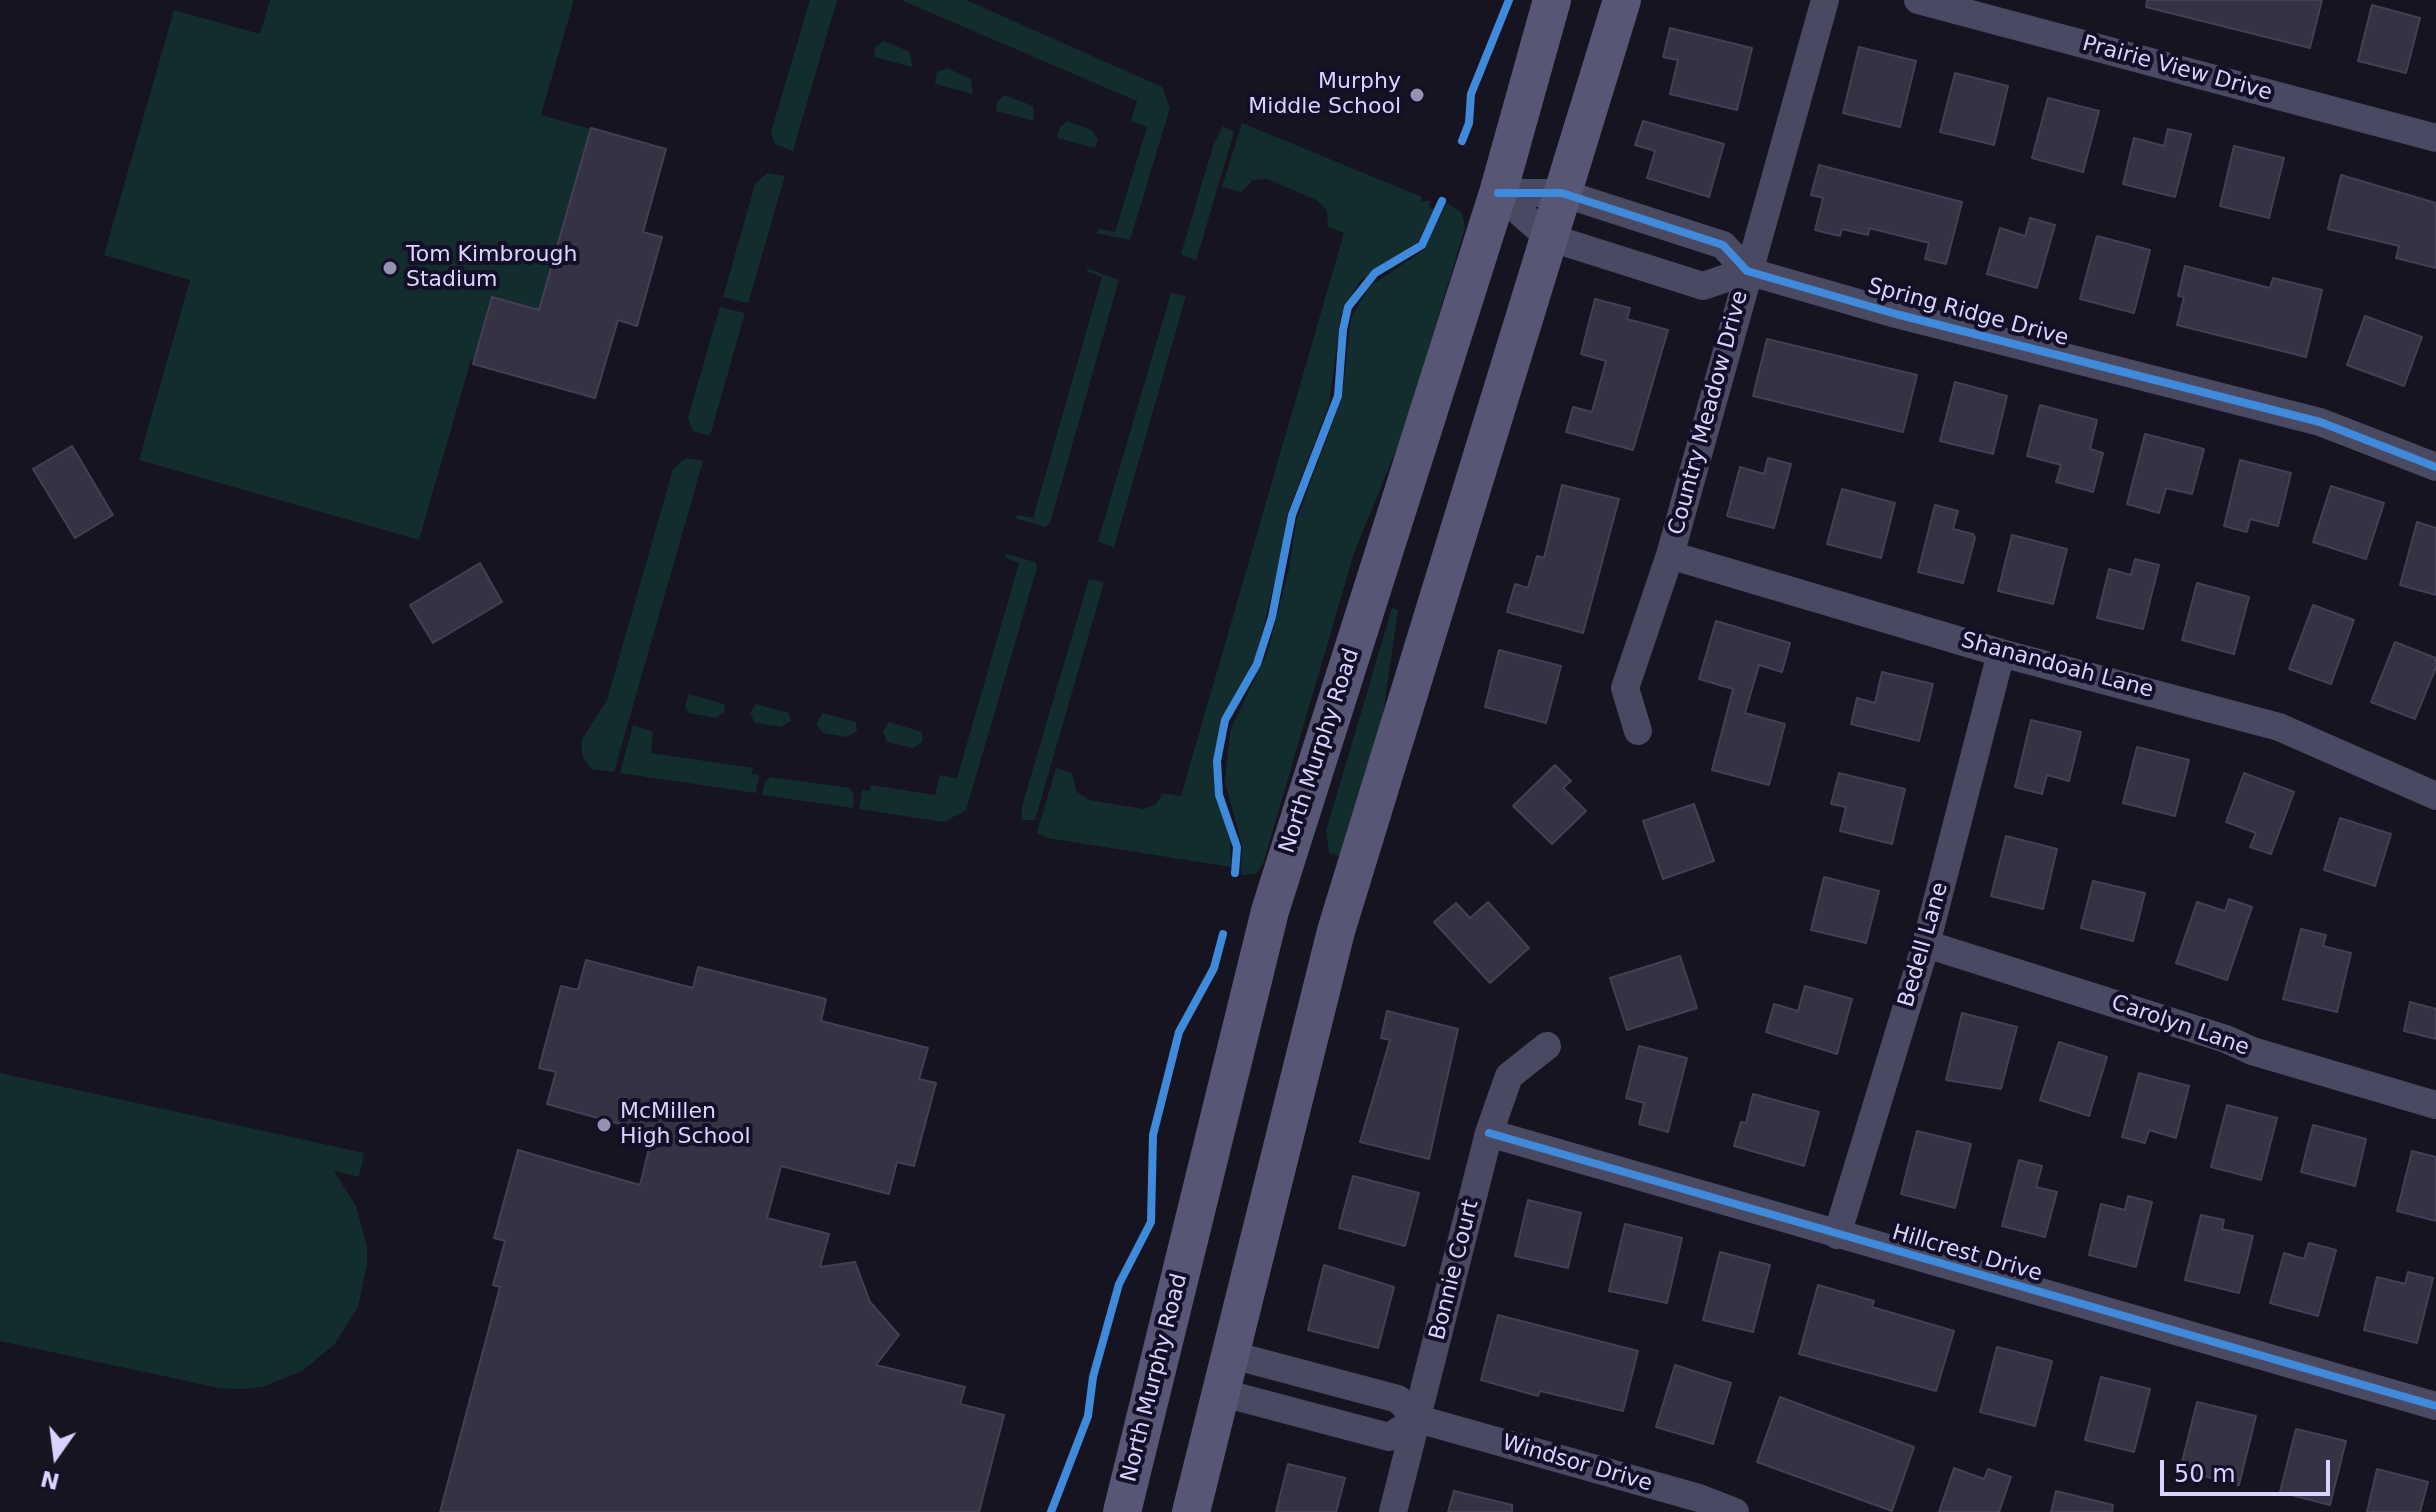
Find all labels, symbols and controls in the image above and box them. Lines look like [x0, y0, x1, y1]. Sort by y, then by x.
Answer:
street label: Prairie View Drive [2079, 31, 2275, 107]
place label: Murphy Middle School [1248, 69, 1401, 120]
marker: Murphy Middle School [1408, 86, 1426, 104]
place label: Tom Kimbrough Stadium [406, 242, 577, 294]
marker: Tom Kimbrough Stadium [381, 259, 399, 277]
street label: Spring Ridge Drive [1865, 274, 2071, 352]
street label: Country Meadow Drive [1664, 288, 1754, 538]
street label: Shanandoah Lane [1958, 628, 2156, 704]
street label: North Murphy Road [1274, 645, 1366, 857]
street label: Bedell Lane [1894, 880, 1954, 1010]
street label: Carolyn Lane [2108, 990, 2252, 1062]
place label: McMillen High School [620, 1099, 751, 1150]
marker: McMillen High School [595, 1116, 613, 1134]
street label: Bonnie Court [1425, 1197, 1485, 1343]
street label: Hillcrest Drive [1889, 1220, 2045, 1288]
street label: North Murphy Road [1116, 1271, 1194, 1485]
north arrow [16, 1416, 96, 1496]
street label: Windsor Drive [1499, 1430, 1655, 1498]
scale bar [2164, 1444, 2334, 1494]
text: 50 m [2174, 1460, 2236, 1488]
text: N [38, 1465, 62, 1494]

